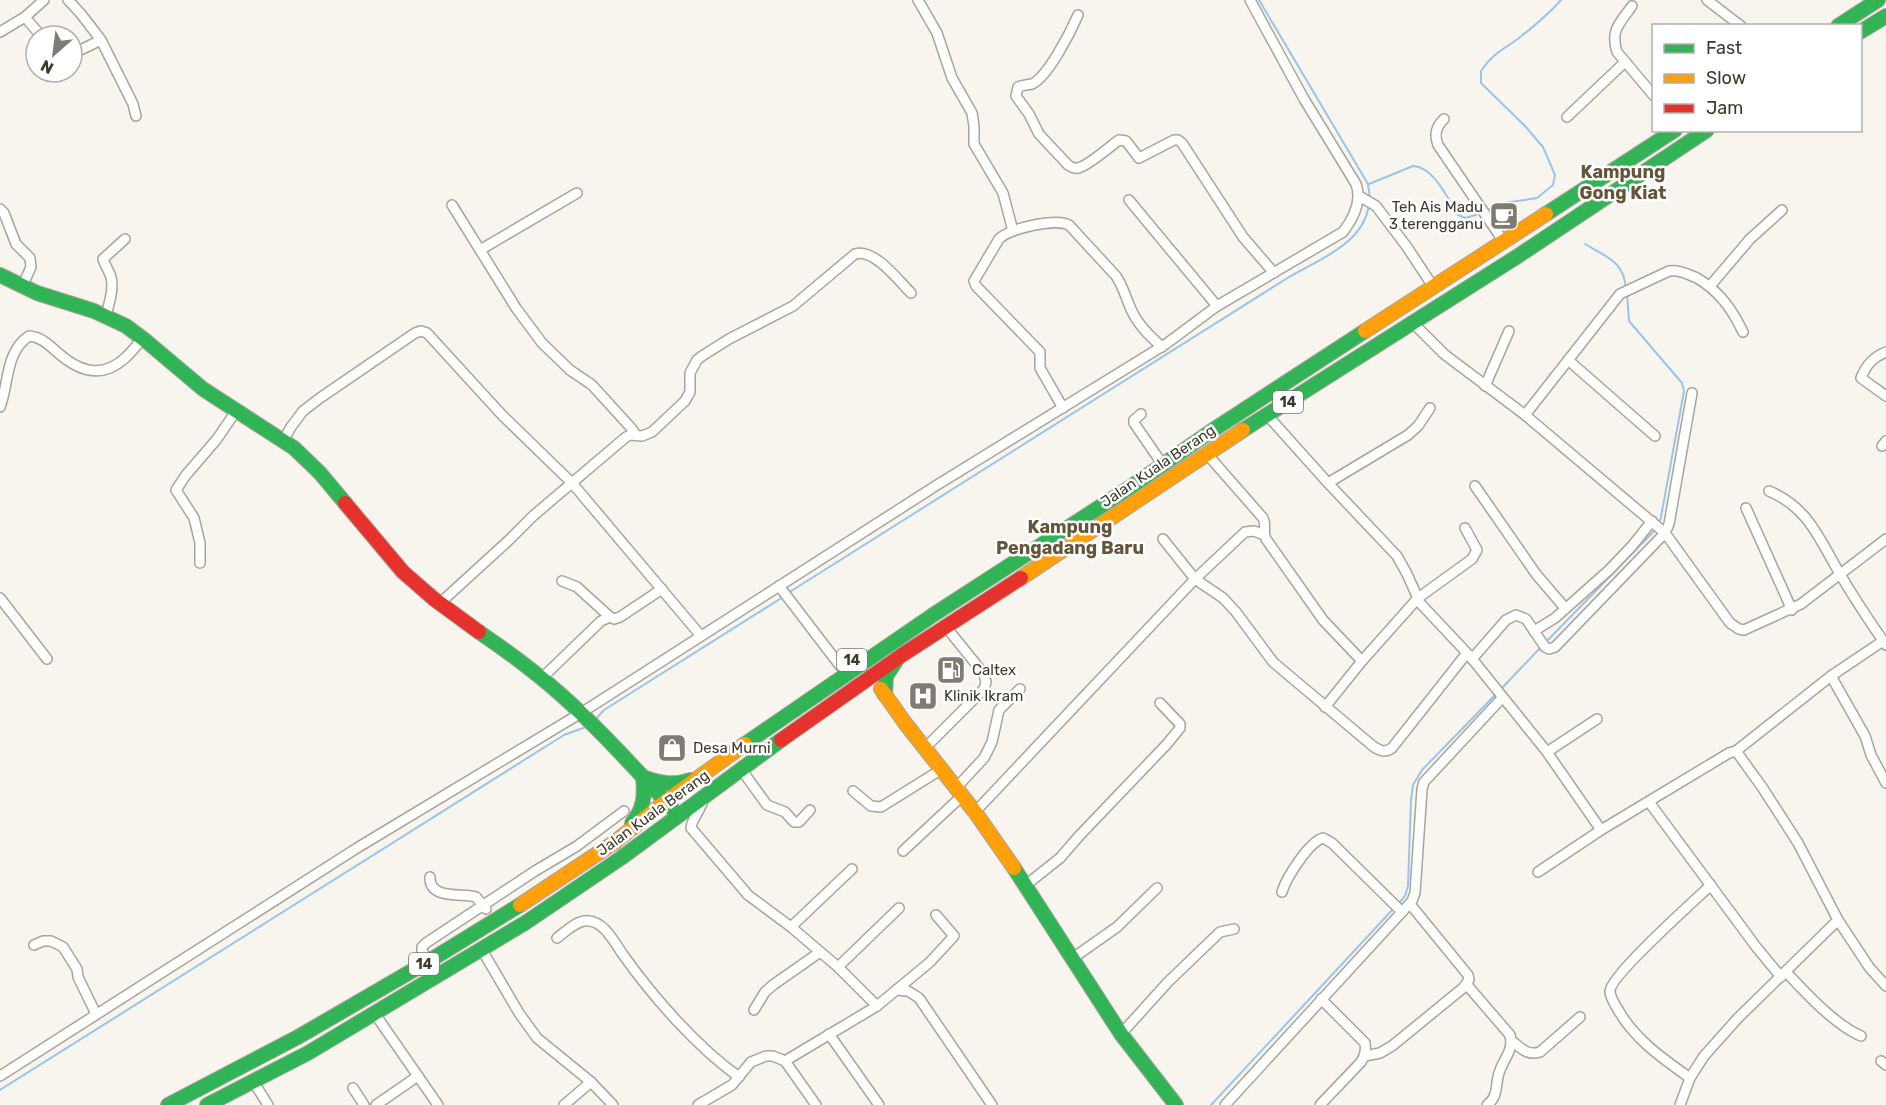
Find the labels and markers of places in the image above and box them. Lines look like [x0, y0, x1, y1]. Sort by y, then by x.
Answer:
place label: Teh Ais Madu 3 terengganu [1389, 198, 1483, 233]
cafe icon: Teh Ais Madu 3 terengganu [1488, 200, 1520, 232]
fuel station icon: Caltex [935, 654, 967, 686]
place label: Caltex [972, 661, 1016, 679]
hospital icon: Klinik Ikram [907, 680, 939, 712]
place label: Klinik Ikram [944, 687, 1023, 705]
shop icon: Desa Murni [656, 732, 688, 764]
place label: Desa Murni [693, 739, 771, 757]

